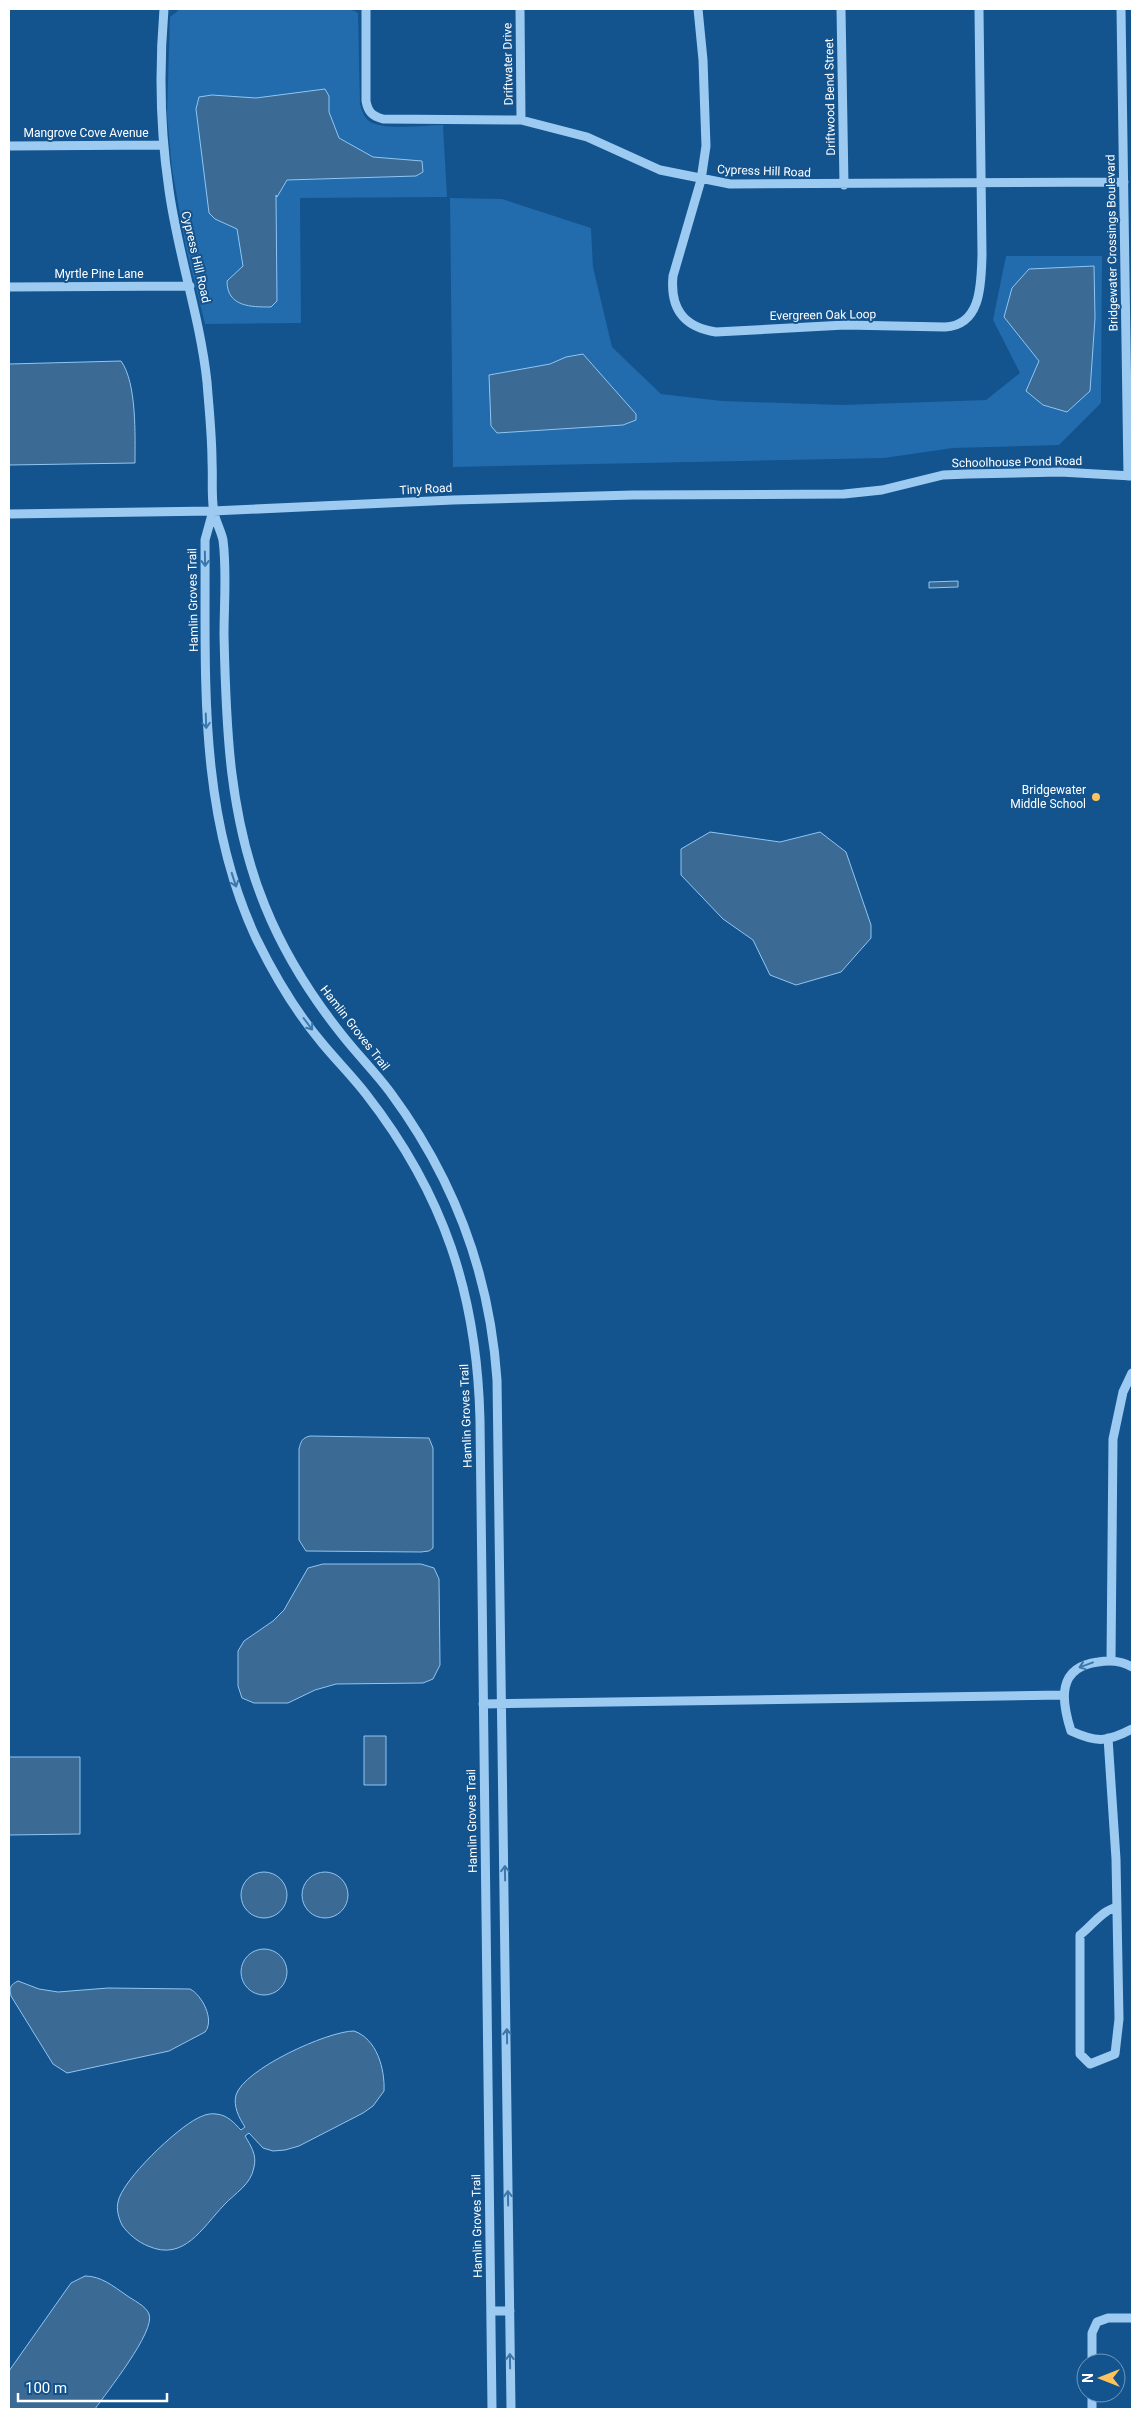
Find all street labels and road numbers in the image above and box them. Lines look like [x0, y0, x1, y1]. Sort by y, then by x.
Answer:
street label: Driftwater Drive [500, 22, 516, 106]
street label: Driftwood Bend Street [822, 38, 838, 156]
street label: Mangrove Cove Avenue [23, 126, 149, 140]
street label: Bridgewater Crossings Boulevard [1103, 155, 1121, 331]
street label: Cypress Hill Road [717, 162, 811, 180]
street label: Cypress Hill Road [179, 210, 213, 304]
street label: Myrtle Pine Lane [54, 267, 144, 281]
street label: Evergreen Oak Loop [770, 307, 877, 323]
street label: Schoolhouse Pond Road [952, 454, 1082, 470]
street label: Tiny Road [399, 481, 453, 497]
street label: Hamlin Groves Trail [185, 548, 201, 652]
street label: Hamlin Groves Trail [318, 983, 392, 1073]
street label: Hamlin Groves Trail [457, 1364, 475, 1468]
street label: Hamlin Groves Trail [464, 1769, 480, 1873]
street label: Hamlin Groves Trail [469, 2174, 485, 2278]

